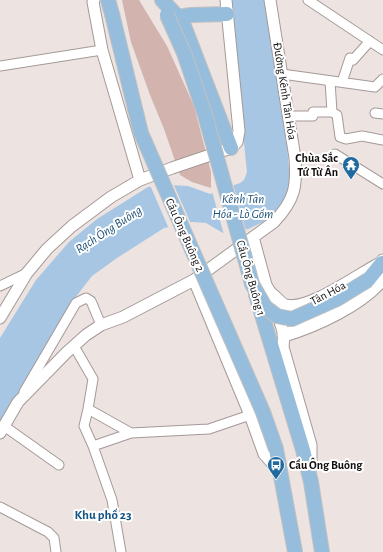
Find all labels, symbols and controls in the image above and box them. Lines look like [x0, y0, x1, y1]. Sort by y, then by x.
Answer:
street label: Đường Kênh Tân Hóa [271, 41, 299, 141]
place label: Chùa Sắc Tứ Từ Ân [295, 151, 338, 178]
temple icon: Chùa Sắc Tứ Từ Ân [341, 155, 361, 180]
water label: Kênh Tân Hóa - Lò Gốm [213, 193, 273, 221]
street label: Cầu Ông Buông 2 [163, 196, 208, 274]
water label: Rạch Ông Buông [73, 203, 145, 256]
street label: Cầu Ông Buông 1 [234, 239, 268, 317]
street label: Tân Hóa [308, 279, 348, 307]
bus stop icon: Cầu Ông Buông [266, 455, 286, 480]
place label: Cầu Ông Buông [289, 457, 363, 471]
district label: Khu phố 23 [74, 508, 132, 522]

